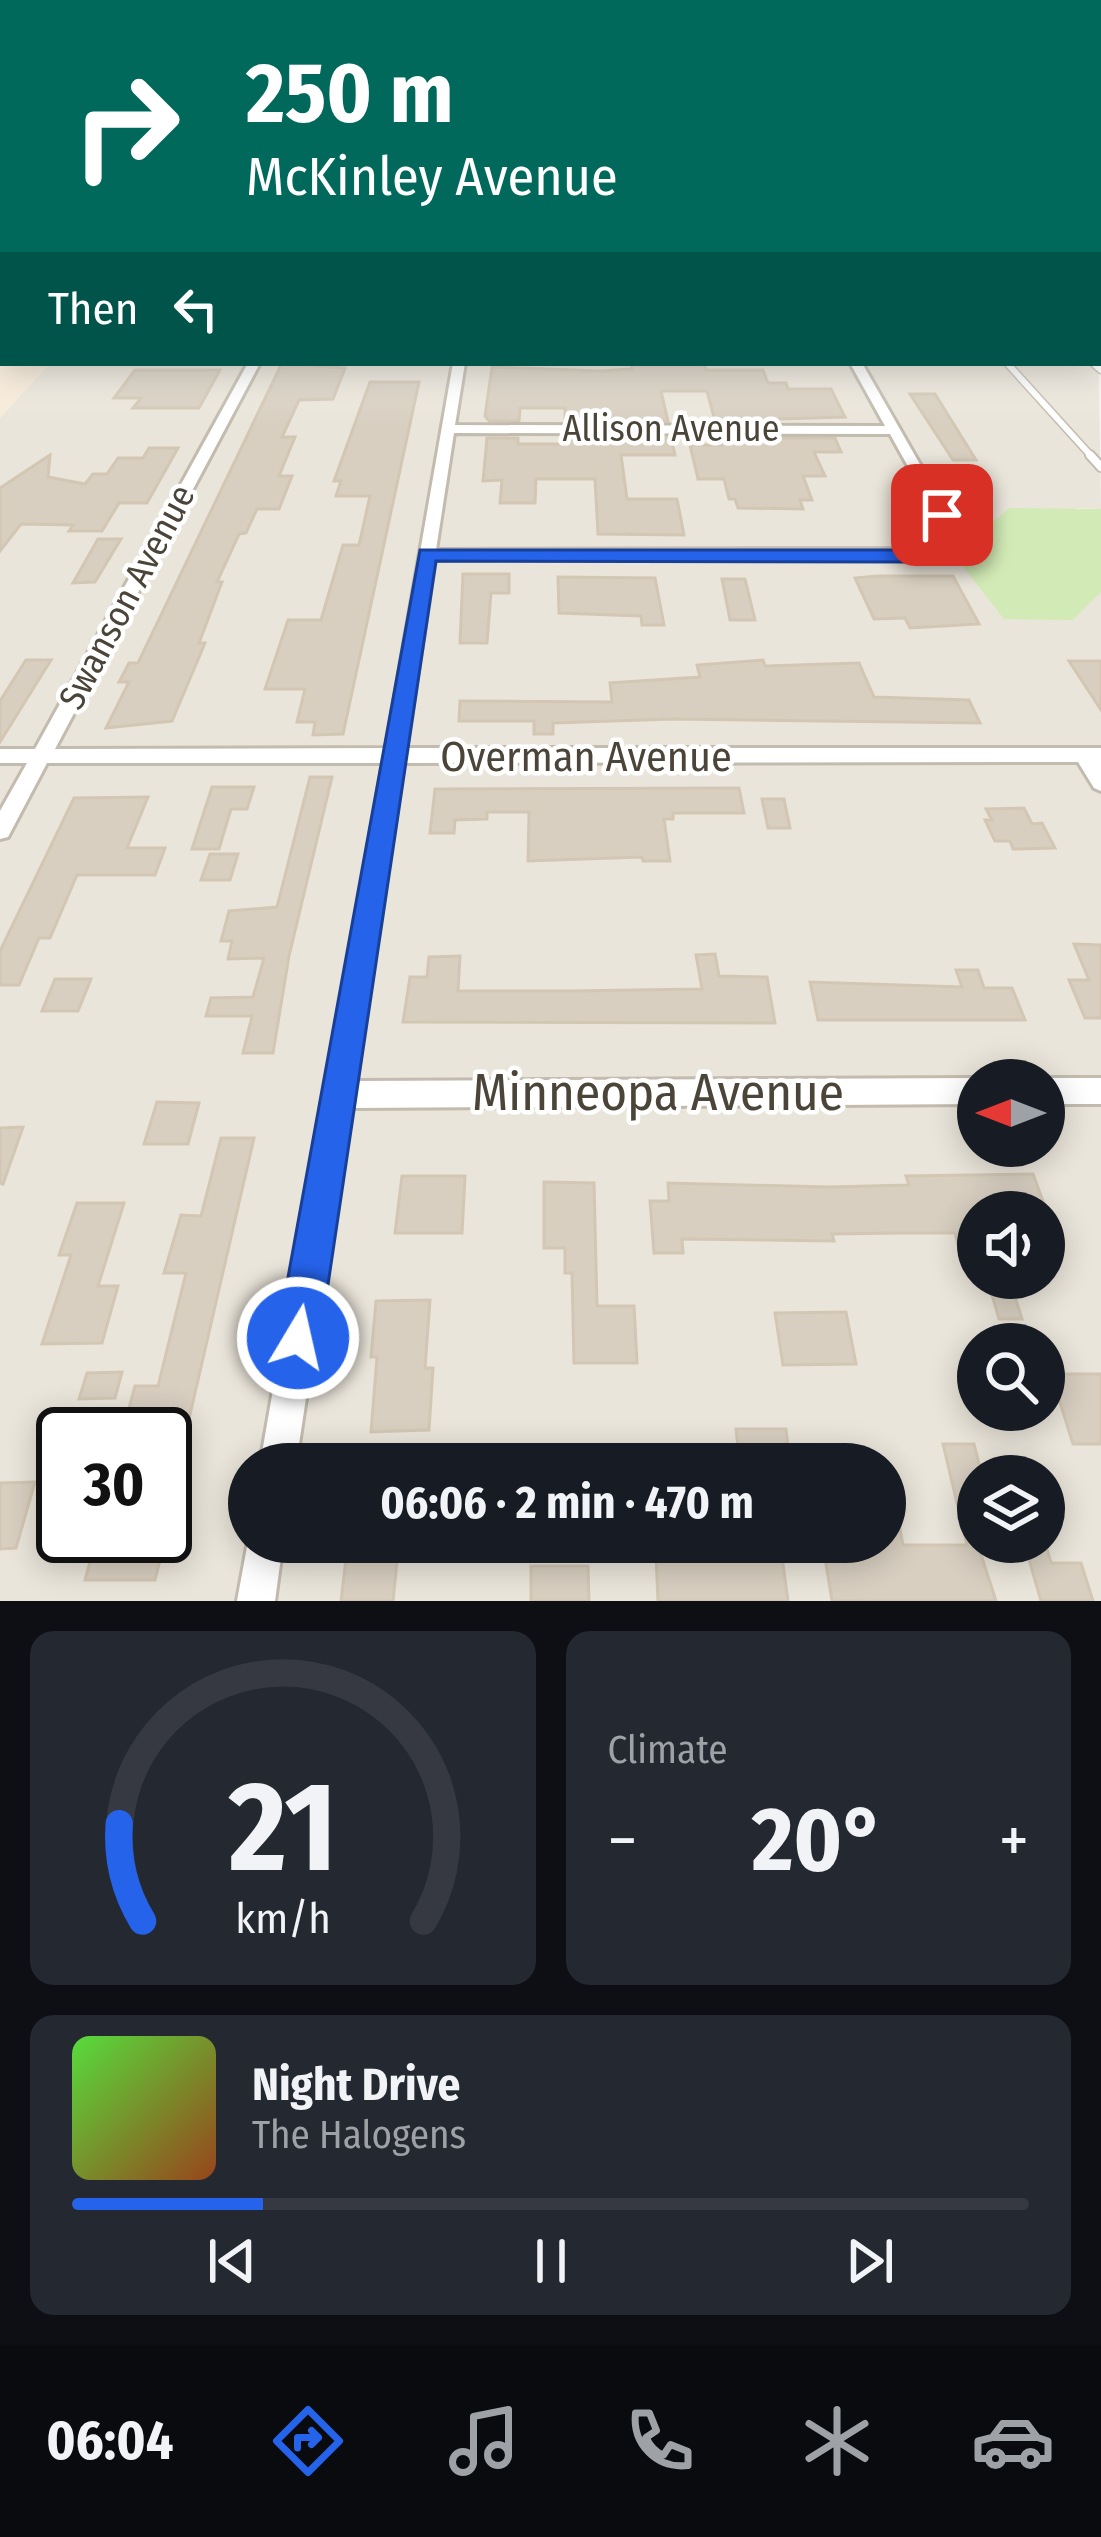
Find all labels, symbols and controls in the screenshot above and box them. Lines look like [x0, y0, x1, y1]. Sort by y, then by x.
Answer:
text: 250 m [246, 43, 454, 144]
icon: right [48, 48, 204, 204]
text: McKinley Avenue [246, 145, 618, 209]
icon: left [163, 276, 229, 342]
text: Then [48, 282, 139, 336]
street label: Allison Avenue [563, 407, 779, 451]
pin [891, 464, 993, 566]
street label: Swanson Avenue [49, 477, 205, 717]
icon: arrive [909, 482, 975, 548]
street label: Overman Avenue [440, 732, 732, 782]
north arrow [957, 1059, 1065, 1167]
map controls [957, 1059, 1065, 1563]
street label: Minneopa Avenue [472, 1062, 844, 1124]
button: sound [957, 1191, 1065, 1299]
position arrow [235, 1275, 361, 1401]
button: search [957, 1323, 1065, 1431]
speed limit sign: 30 [36, 1407, 192, 1563]
button: layers [957, 1455, 1065, 1563]
text: 06:06 · 2 min · 470 m [380, 1476, 754, 1530]
text: Climate [608, 1727, 728, 1773]
text: 21 [228, 1753, 337, 1903]
text: 20° [752, 1786, 885, 1894]
text: − [608, 1801, 637, 1880]
text: + [999, 1801, 1029, 1880]
text: km/h [235, 1893, 331, 1944]
text: Night Drive [252, 2058, 460, 2112]
text: The Halogens [252, 2112, 466, 2158]
icon: previous [199, 2228, 265, 2294]
icon: pause [518, 2228, 584, 2294]
icon: next [837, 2228, 903, 2294]
icon: directions [266, 2399, 350, 2483]
icon: music [442, 2399, 526, 2483]
icon: phone [618, 2399, 702, 2483]
icon: climate [795, 2399, 879, 2483]
icon: car [971, 2399, 1055, 2483]
text: 06:04 [46, 2409, 173, 2473]

